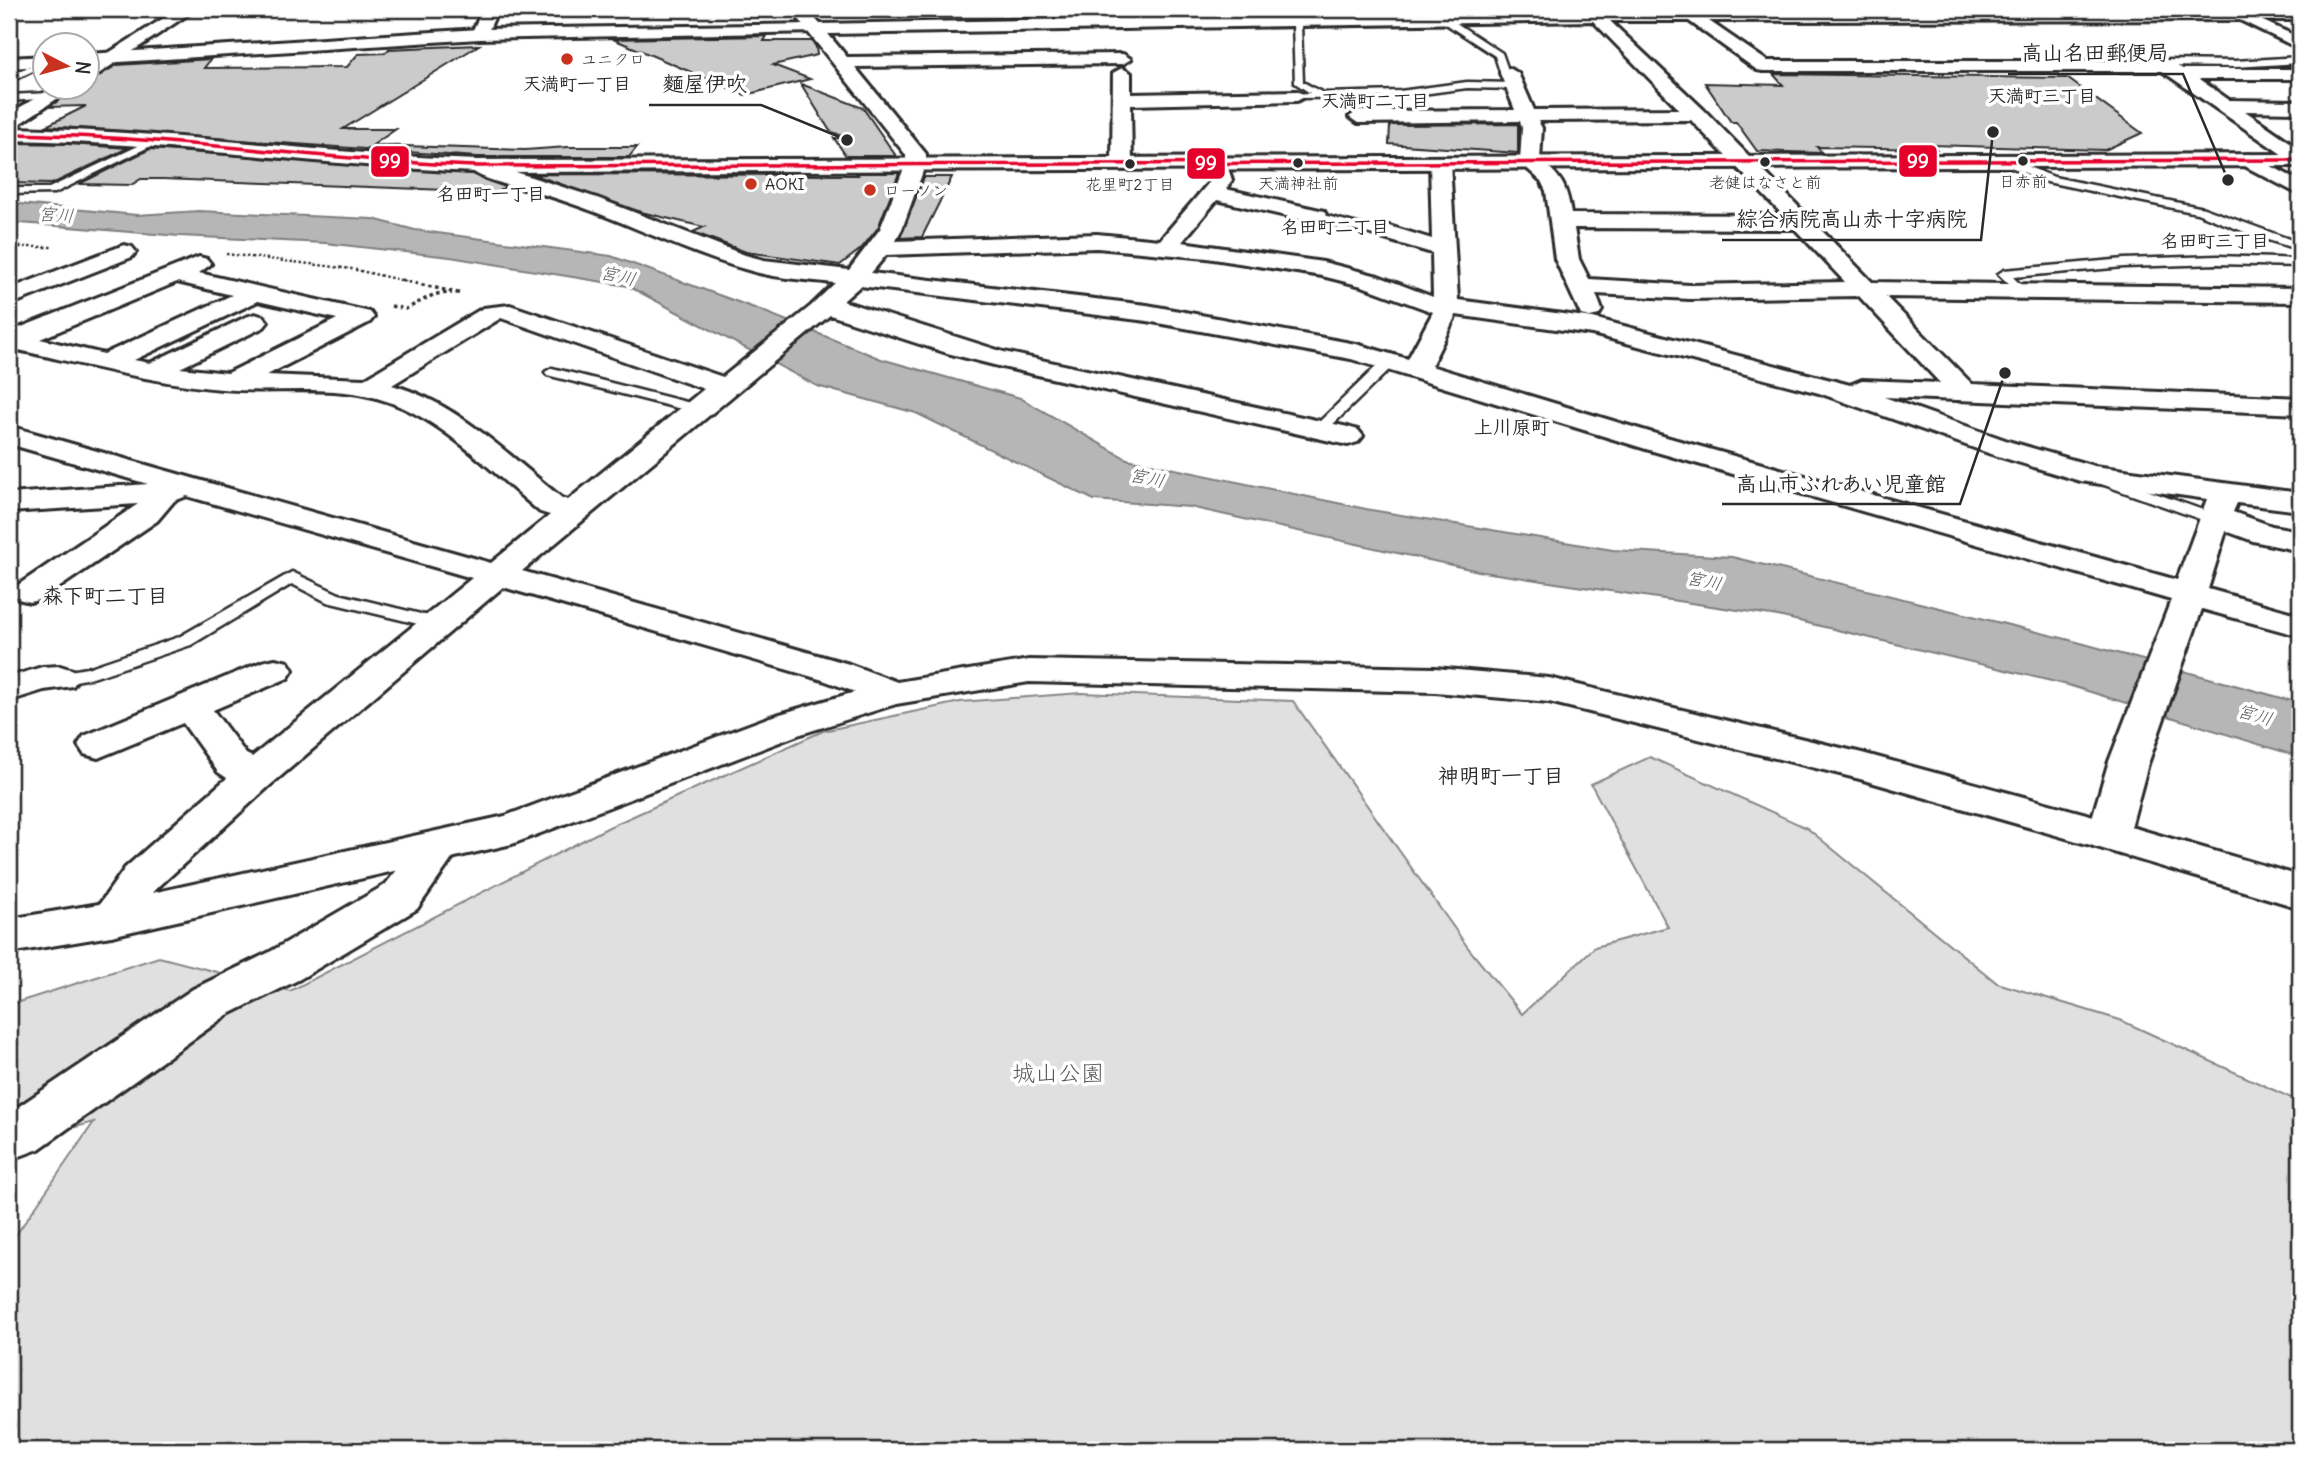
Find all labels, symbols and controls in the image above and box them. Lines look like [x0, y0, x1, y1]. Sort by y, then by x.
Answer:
north arrow [32, 32, 102, 102]
callout: 高山名田郵便局 [2008, 32, 2183, 74]
text: 高山名田郵便局 [2022, 39, 2169, 66]
place label: ユニクロ [581, 49, 645, 69]
marker: ユニクロ [559, 51, 575, 67]
text: N [70, 60, 96, 76]
callout: 麵屋伊吹 [649, 63, 761, 105]
text: 麵屋伊吹 [663, 70, 747, 97]
district label: 天満町一丁目 [523, 72, 631, 95]
district label: 天満町三丁目 [1988, 84, 2096, 107]
district label: 天満町二丁目 [1321, 89, 1429, 112]
line badge: 99 [1898, 144, 1938, 178]
line badge: 99 [370, 145, 410, 178]
line badge: 99 [1186, 147, 1226, 180]
text: 99 [379, 149, 401, 173]
text: 99 [1907, 149, 1929, 173]
text: 99 [1195, 151, 1217, 175]
marker: 日赤前 [2016, 154, 2030, 168]
marker: 老健はなさと前 [1758, 155, 1772, 169]
marker: 天満神社前 [1291, 156, 1305, 170]
marker: 花里町2丁目 [1123, 157, 1137, 171]
place label: 日赤前 [1999, 171, 2047, 191]
place label: 老健はなさと前 [1709, 172, 1821, 192]
place label: 天満神社前 [1258, 173, 1338, 193]
place label: AOKI [765, 174, 805, 194]
place label: 花里町2丁目 [1086, 174, 1174, 194]
marker: AOKI [743, 176, 759, 192]
place label: ローソン [884, 180, 948, 200]
district label: 名田町一丁目 [437, 182, 545, 205]
marker: ローソン [862, 182, 878, 198]
callout: 綜合病院高山赤十字病院 [1722, 198, 1981, 240]
water label: 宮川 [37, 202, 75, 227]
text: 綜合病院高山赤十字病院 [1737, 205, 1968, 232]
district label: 名田町二丁目 [1281, 215, 1389, 238]
district label: 名田町三丁目 [2161, 229, 2269, 252]
water label: 宮川 [598, 260, 638, 291]
district label: 上川原町 [1474, 415, 1550, 439]
callout: 高山市ふれあい児童館 [1722, 462, 1960, 504]
water label: 宮川 [1127, 463, 1167, 493]
text: 高山市ふれあい児童館 [1736, 470, 1946, 497]
water label: 宮川 [1684, 566, 1724, 596]
district label: 森下町二丁目 [42, 582, 168, 609]
water label: 宮川 [2235, 699, 2276, 731]
district label: 神明町一丁目 [1438, 762, 1564, 789]
park label: 城山公園 [1012, 1058, 1104, 1087]

